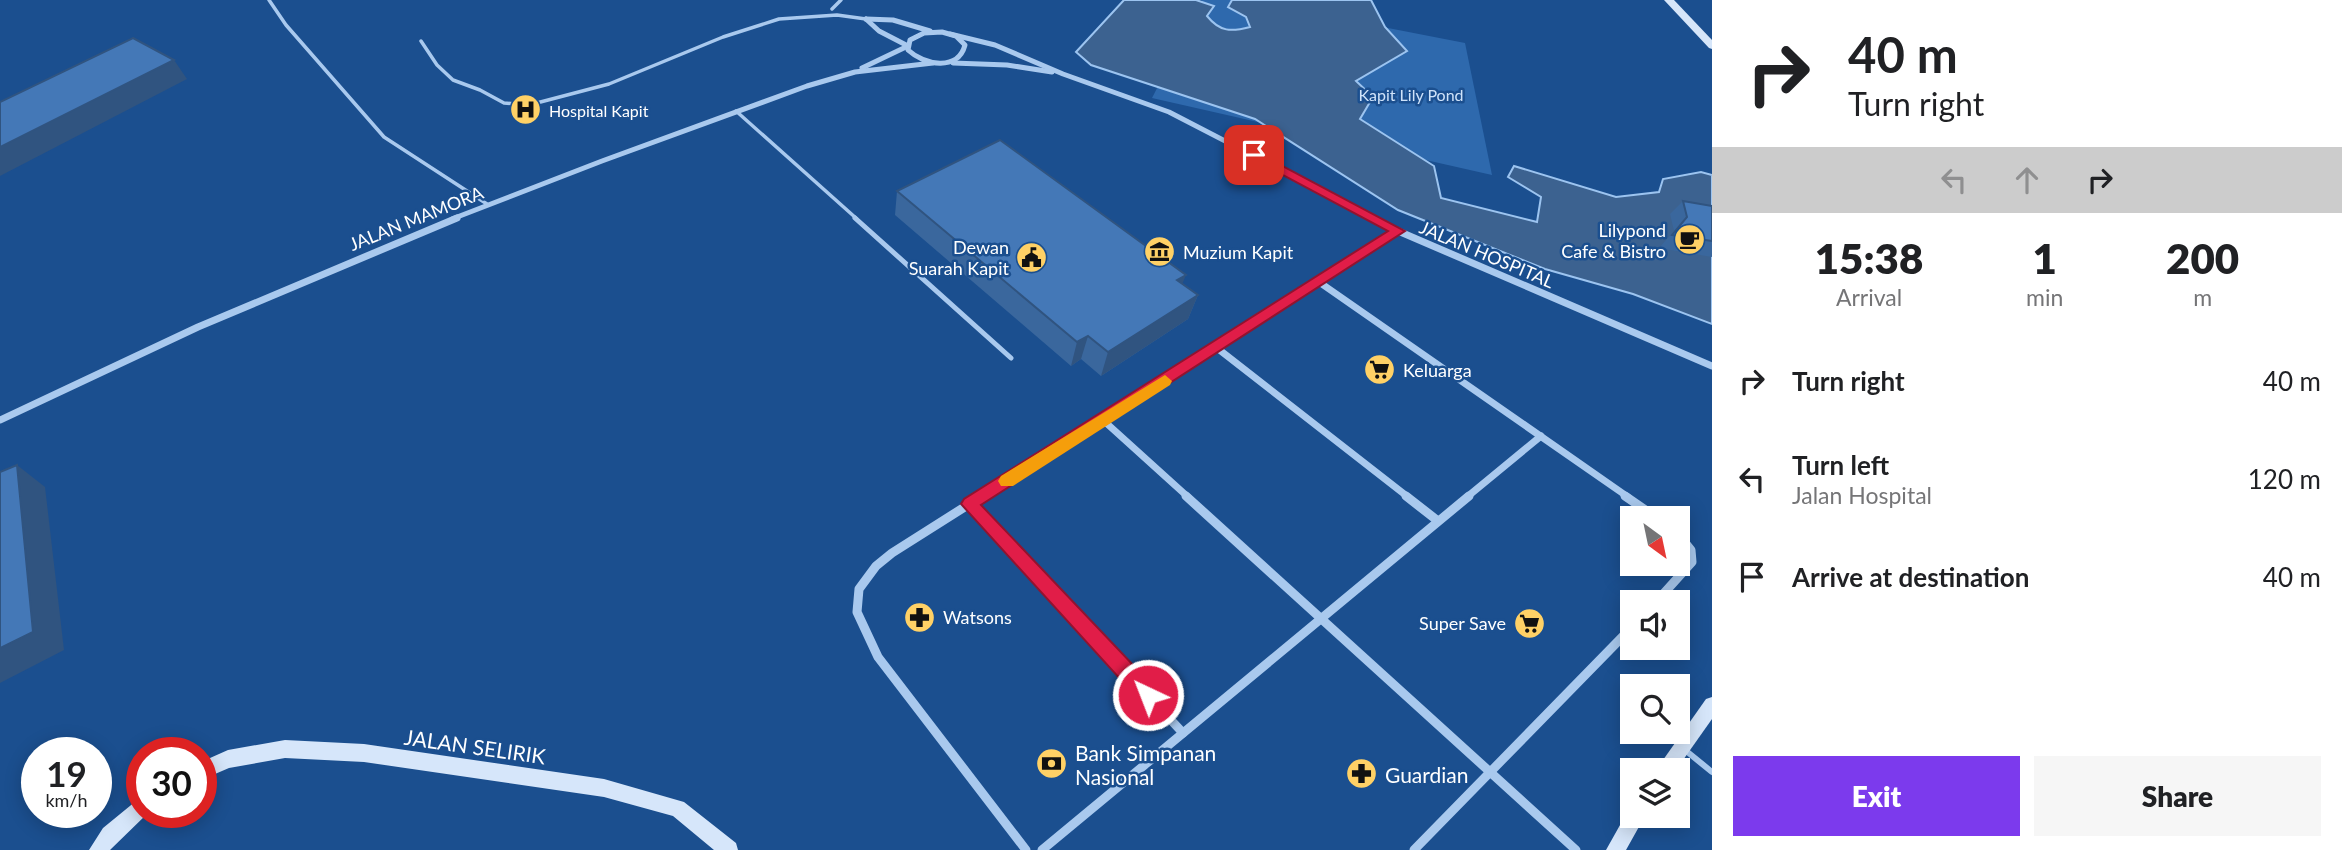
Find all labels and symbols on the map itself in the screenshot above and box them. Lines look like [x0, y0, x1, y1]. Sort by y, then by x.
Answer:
park label: Kapit Lily Pond [1358, 85, 1464, 104]
hospital icon: Hospital Kapit [509, 93, 543, 127]
place label: Hospital Kapit [549, 101, 649, 120]
pin [1224, 125, 1284, 185]
street label: JALAN MAMORA [346, 181, 487, 255]
street label: JALAN HOSPITAL [1416, 216, 1558, 292]
place label: Lilypond Cafe & Bistro [1561, 219, 1666, 262]
cafe icon: Lilypond Cafe & Bistro [1672, 223, 1706, 257]
museum icon: Muzium Kapit [1143, 235, 1177, 269]
place label: Dewan Suarah Kapit [909, 236, 1010, 279]
public building icon: Dewan Suarah Kapit [1015, 240, 1049, 274]
place label: Muzium Kapit [1183, 241, 1294, 263]
supermarket icon: Keluarga [1363, 353, 1397, 387]
place label: Keluarga [1403, 359, 1472, 381]
north arrow [1620, 506, 1690, 576]
pharmacy icon: Watsons [903, 600, 937, 634]
place label: Watsons [943, 606, 1012, 628]
supermarket icon: Super Save [1512, 606, 1546, 640]
place label: Super Save [1419, 612, 1506, 634]
position arrow [1111, 658, 1185, 732]
street label: JALAN SELIRIK [403, 724, 547, 768]
speed limit sign: 30 [126, 737, 217, 828]
place label: Bank Simpanan Nasional [1075, 740, 1216, 789]
bank icon: Bank Simpanan Nasional [1035, 747, 1069, 781]
pharmacy icon: Guardian [1345, 757, 1379, 791]
place label: Guardian [1385, 762, 1469, 787]

